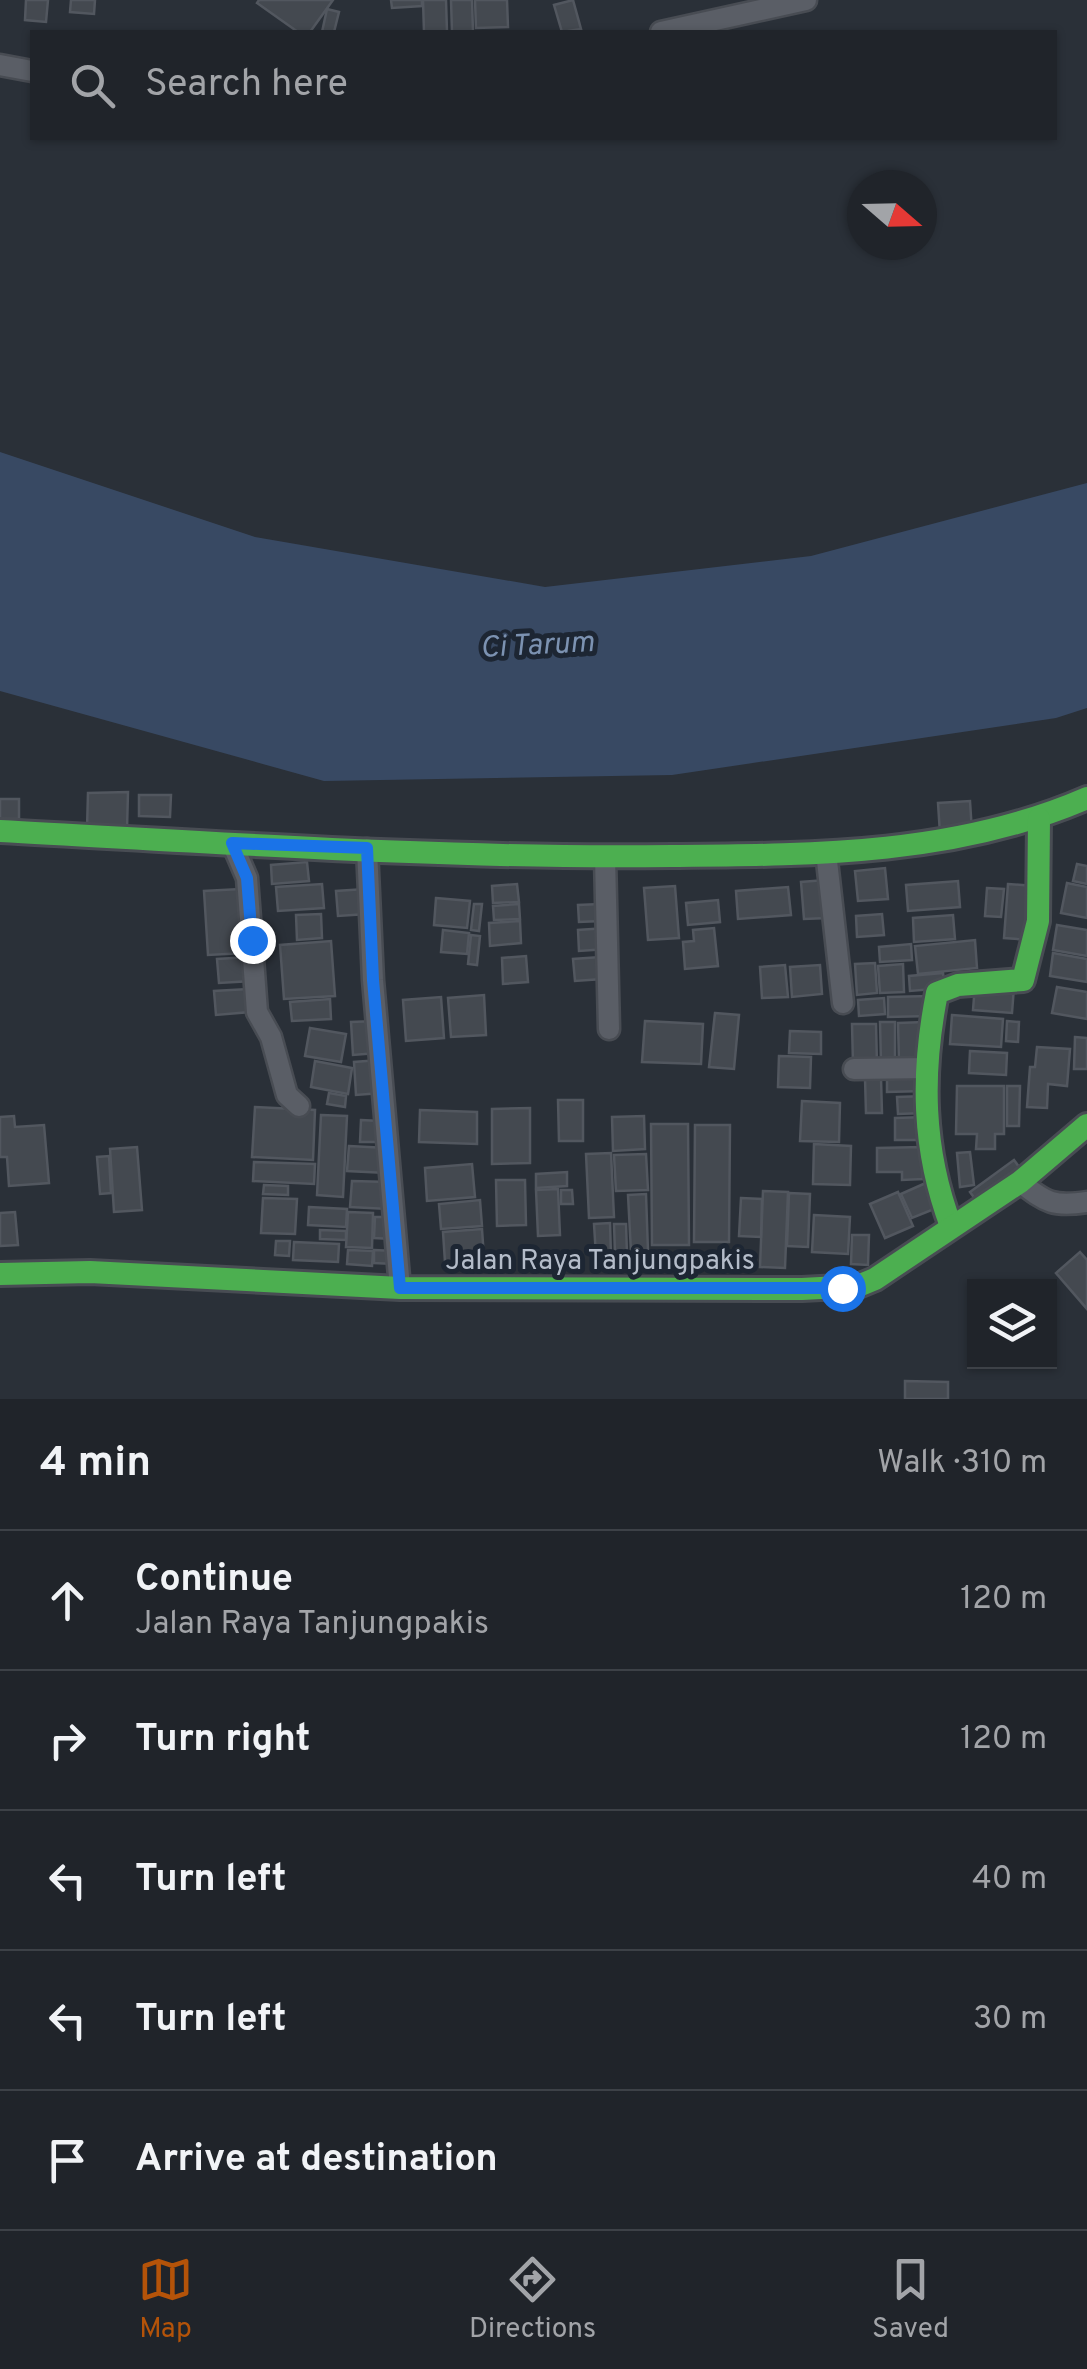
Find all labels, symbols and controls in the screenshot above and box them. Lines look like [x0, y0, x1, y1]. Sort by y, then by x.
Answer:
search box [30, 30, 1057, 140]
icon: search [65, 58, 120, 113]
text: Search here [145, 61, 348, 110]
north arrow [847, 170, 937, 260]
water label: Ci Tarum [479, 625, 596, 668]
route end [230, 918, 276, 964]
street label: Jalan Raya Tanjungpakis [445, 1244, 755, 1280]
route start [820, 1266, 866, 1312]
map controls [967, 1279, 1057, 1369]
button: layers [967, 1279, 1057, 1369]
text: 4 min [40, 1438, 151, 1491]
text: Walk · 310 m [877, 1444, 1047, 1484]
text: Continue [135, 1556, 293, 1605]
icon: ahead [40, 1573, 95, 1628]
text: 120 m [960, 1580, 1047, 1620]
text: Jalan Raya Tanjungpakis [135, 1605, 489, 1645]
icon: right [40, 1713, 95, 1768]
text: Turn right [135, 1716, 310, 1765]
text: 120 m [960, 1720, 1047, 1760]
icon: left [40, 1853, 95, 1908]
text: Turn left [135, 1856, 287, 1905]
text: 40 m [972, 1860, 1047, 1900]
icon: left [40, 1993, 95, 2048]
text: Turn left [135, 1996, 287, 2045]
text: 30 m [973, 2000, 1047, 2040]
icon: arrive [40, 2133, 95, 2188]
text: Arrive at destination [135, 2136, 498, 2185]
tab: Map [138, 2252, 193, 2348]
tab: Directions [469, 2252, 596, 2348]
tab: Saved [872, 2252, 949, 2348]

